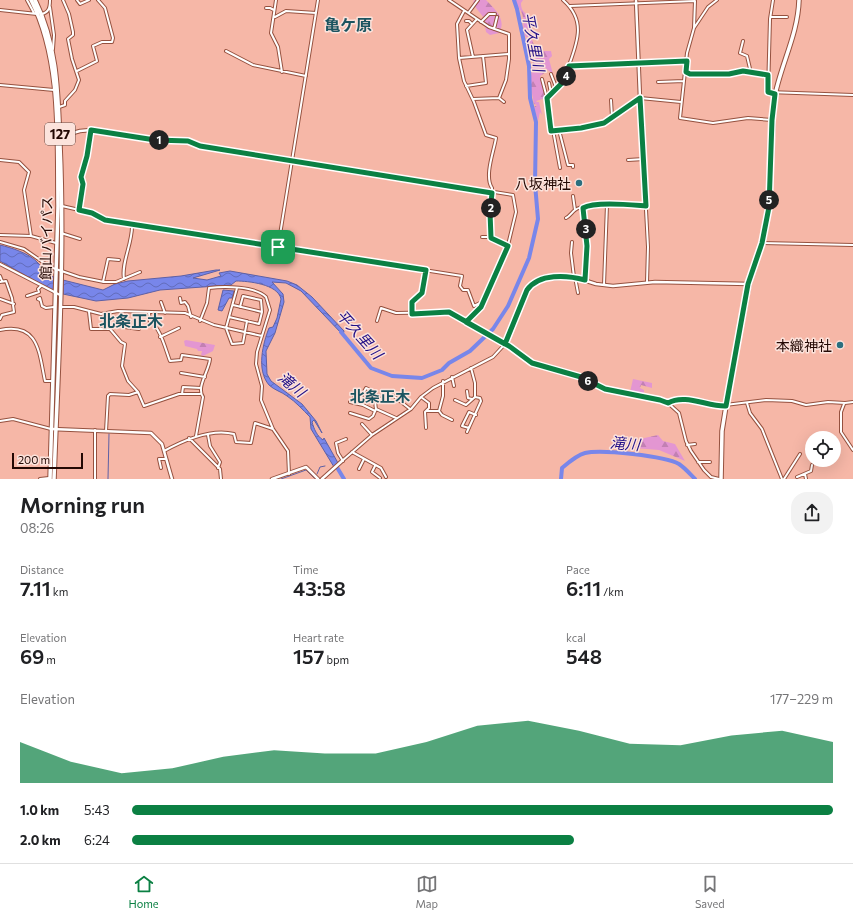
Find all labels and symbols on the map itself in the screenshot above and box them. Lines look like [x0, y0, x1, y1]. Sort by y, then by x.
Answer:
water label: 平久里川 [519, 11, 549, 75]
district label: 亀ケ原 [324, 15, 372, 34]
pin: 4 [556, 66, 576, 86]
road number: 127 [45, 123, 75, 145]
pin: 1 [149, 130, 169, 150]
place label: 八坂神社 [515, 175, 571, 192]
marker: 八坂神社 [574, 178, 584, 188]
pin: 5 [759, 190, 779, 210]
street label: 館山バイパス [37, 196, 55, 280]
pin: 2 [481, 198, 501, 218]
pin: 3 [576, 219, 596, 239]
pin [261, 230, 295, 264]
water label: 平久里川 [333, 306, 388, 364]
district label: 北条正木 [99, 311, 163, 330]
place label: 本織神社 [776, 337, 832, 354]
marker: 本織神社 [835, 340, 845, 350]
water label: 滝川 [275, 367, 311, 402]
pin: 6 [578, 371, 598, 391]
district label: 北条正木 [350, 387, 410, 405]
water label: 滝川 [609, 433, 643, 453]
scale bar [12, 451, 83, 470]

